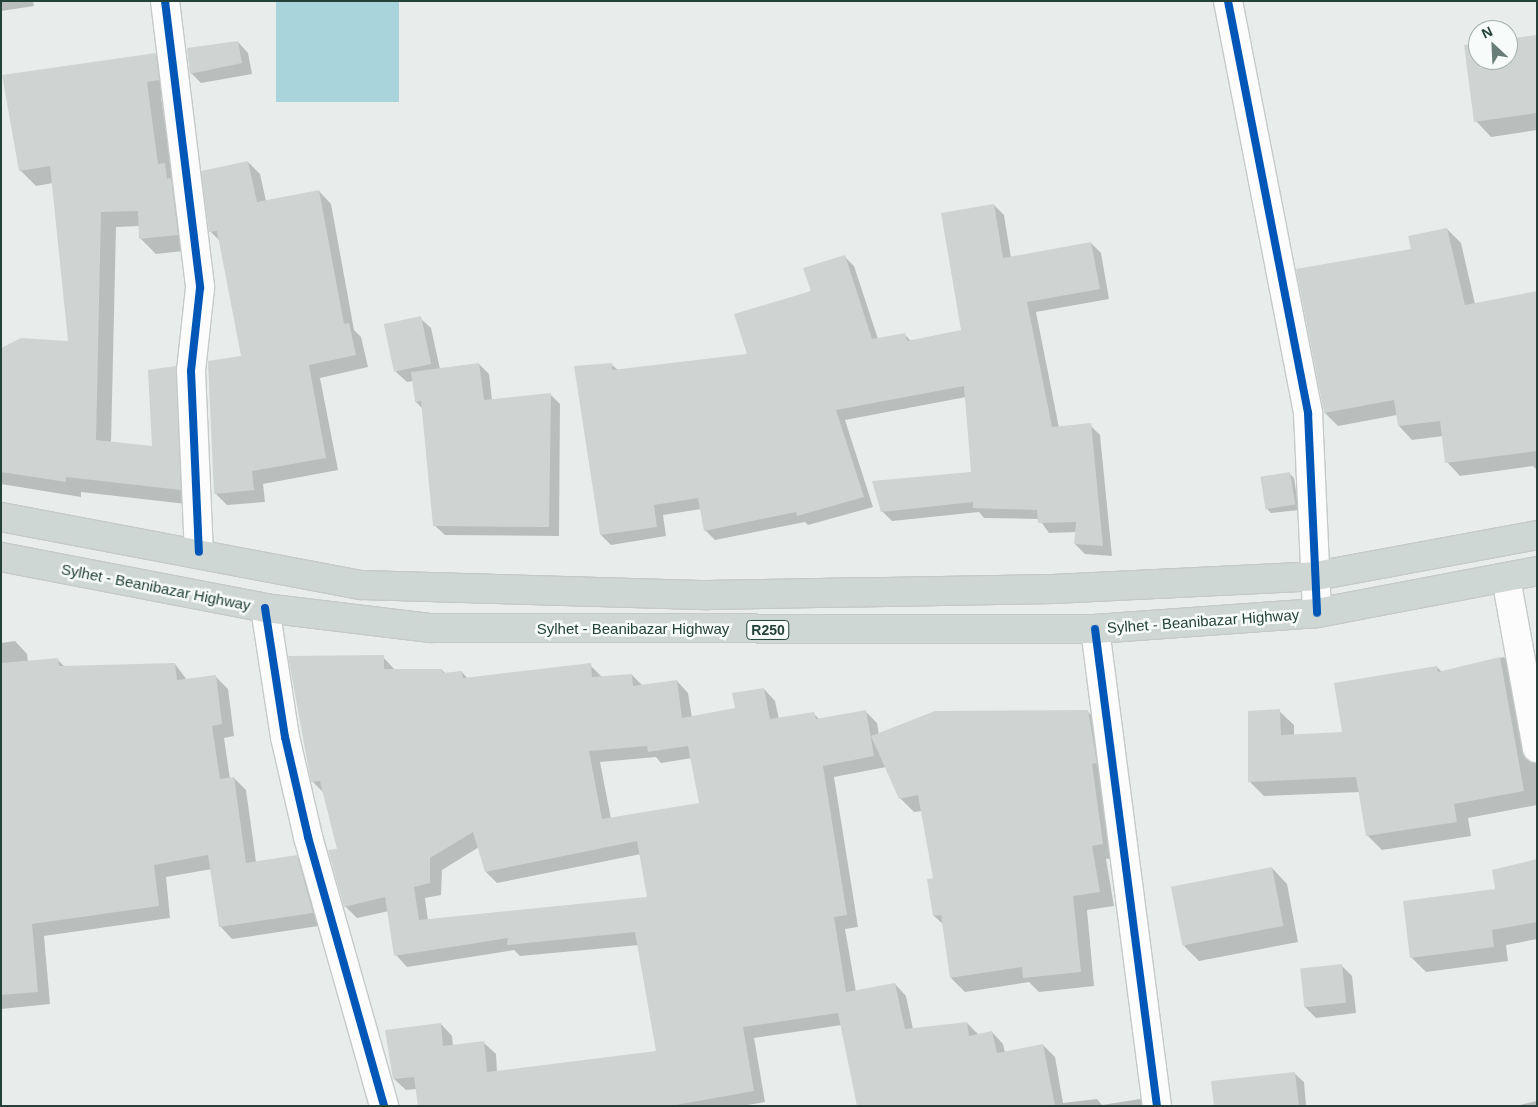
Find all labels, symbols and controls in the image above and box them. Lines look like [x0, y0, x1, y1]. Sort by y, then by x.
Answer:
north arrow [1468, 20, 1518, 70]
text: N [1479, 23, 1495, 42]
street label: Sylhet - Beanibazar Highway [60, 560, 252, 614]
street label: Sylhet - Beanibazar Highway [1106, 605, 1300, 637]
road number: R250 [746, 618, 790, 642]
street label: Sylhet - Beanibazar Highway [537, 620, 729, 638]

